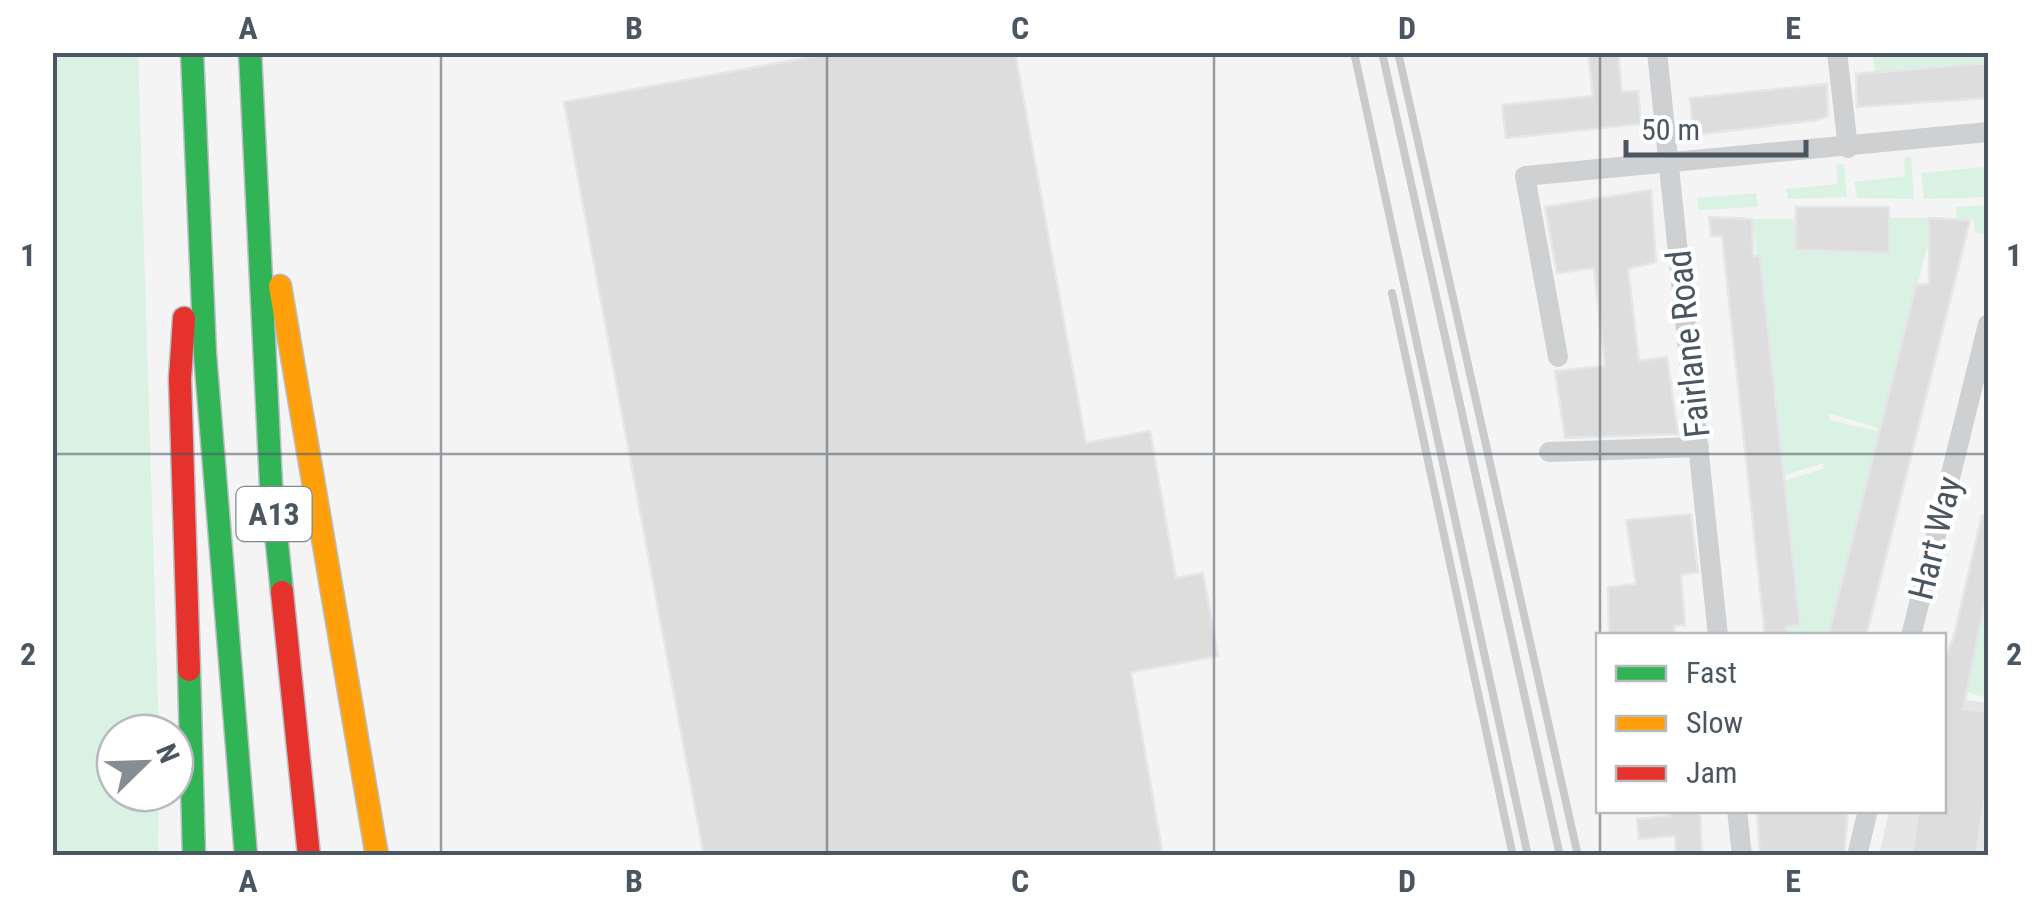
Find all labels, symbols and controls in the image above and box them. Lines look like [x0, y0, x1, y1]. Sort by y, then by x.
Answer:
text: A [238, 9, 258, 47]
text: B [625, 9, 643, 47]
text: C [1011, 9, 1029, 47]
text: D [1398, 9, 1416, 47]
text: E [1785, 9, 1801, 47]
scale bar [1626, 95, 1806, 157]
text: 50 m [1641, 112, 1700, 147]
text: 1 [20, 236, 36, 274]
text: 1 [2006, 236, 2022, 274]
street label: Fairlane Road [1658, 248, 1719, 440]
street label: Hart Way [1900, 472, 1971, 604]
road number: A13 [236, 487, 312, 541]
legend [1596, 633, 1946, 813]
text: 2 [20, 635, 36, 673]
text: 2 [2006, 635, 2022, 673]
text: Fast [1686, 655, 1737, 690]
text: Slow [1686, 705, 1743, 740]
north arrow [95, 713, 195, 813]
text: N [149, 739, 186, 768]
text: Jam [1686, 755, 1737, 790]
text: A [238, 862, 258, 900]
text: B [625, 862, 643, 900]
text: C [1011, 862, 1029, 900]
text: D [1398, 862, 1416, 900]
text: E [1785, 862, 1801, 900]

